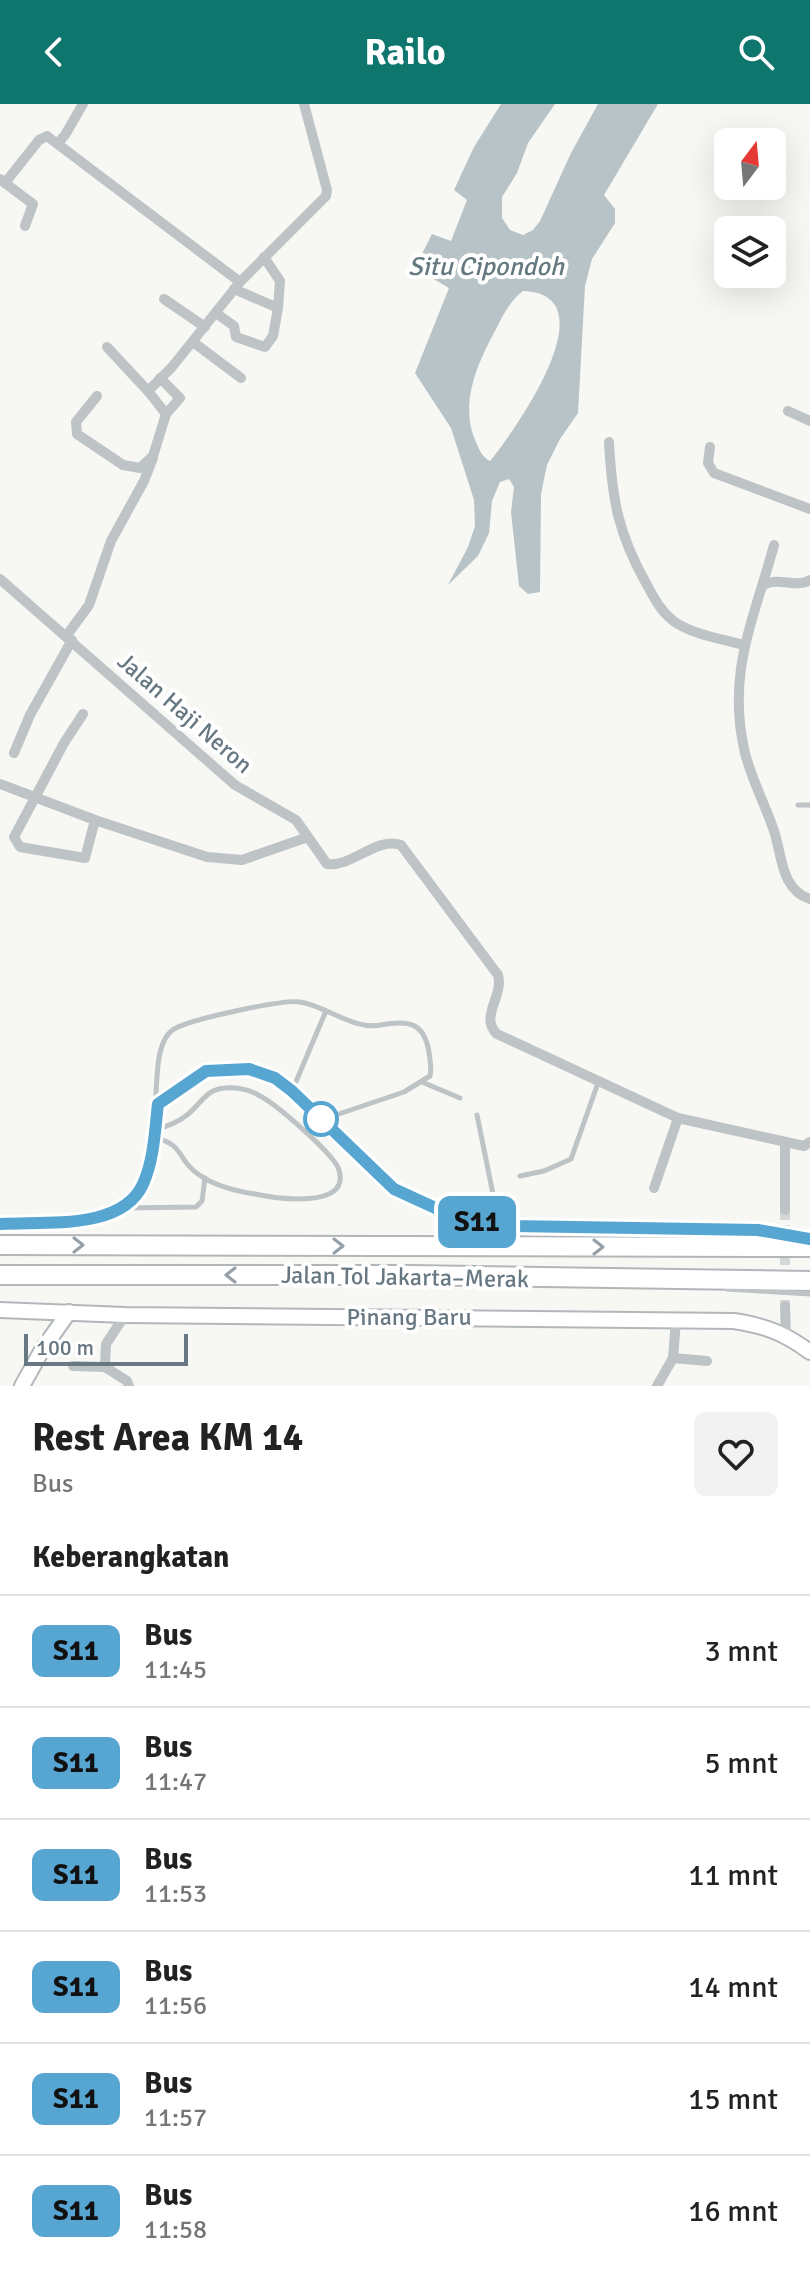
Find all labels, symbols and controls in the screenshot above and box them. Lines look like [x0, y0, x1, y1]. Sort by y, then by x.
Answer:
icon: back [32, 30, 76, 74]
text: Railo [365, 30, 445, 75]
icon: search [734, 30, 778, 74]
north arrow [714, 128, 786, 200]
map controls [714, 128, 786, 288]
button: layers [714, 216, 786, 288]
water label: Situ Cipondoh [408, 251, 565, 283]
street label: Jalan Haji Neron [111, 646, 259, 780]
unlabelled marker [304, 1102, 338, 1136]
line badge: S11 [431, 1196, 523, 1248]
text: S11 [454, 1205, 500, 1239]
one-way arrow [72, 1236, 85, 1254]
one-way arrow [332, 1237, 345, 1255]
one-way arrow [592, 1238, 605, 1256]
street label: Jalan Tol Jakarta–Merak [281, 1260, 529, 1294]
one-way arrow [224, 1266, 237, 1284]
street label: Pinang Baru [346, 1302, 472, 1332]
scale bar [24, 1330, 188, 1366]
text: 100 m [36, 1334, 94, 1361]
button: heart [694, 1412, 778, 1496]
text: Rest Area KM 14 [32, 1414, 303, 1461]
text: Bus [32, 1468, 73, 1500]
text: Keberangkatan [32, 1539, 230, 1576]
text: Bus [144, 1617, 192, 1654]
text: 3 mnt [704, 1633, 778, 1670]
text: S11 [53, 1634, 99, 1668]
text: 11:45 [144, 1654, 207, 1686]
text: Bus [144, 1729, 192, 1766]
text: 5 mnt [704, 1745, 778, 1782]
text: S11 [53, 1746, 99, 1780]
text: 11:47 [144, 1766, 207, 1798]
text: Bus [144, 1841, 192, 1878]
text: 11 mnt [688, 1857, 778, 1894]
text: S11 [53, 1858, 99, 1892]
text: 11:53 [144, 1878, 207, 1910]
text: Bus [144, 1953, 192, 1990]
text: 14 mnt [688, 1969, 778, 2006]
text: S11 [53, 1970, 99, 2004]
text: 11:56 [144, 1990, 207, 2022]
text: Bus [144, 2065, 192, 2102]
text: 15 mnt [688, 2081, 778, 2118]
text: S11 [53, 2082, 99, 2116]
text: 11:57 [144, 2102, 207, 2134]
text: Bus [144, 2177, 192, 2214]
text: 16 mnt [688, 2193, 778, 2230]
text: S11 [53, 2194, 99, 2228]
text: 11:58 [144, 2214, 207, 2246]

